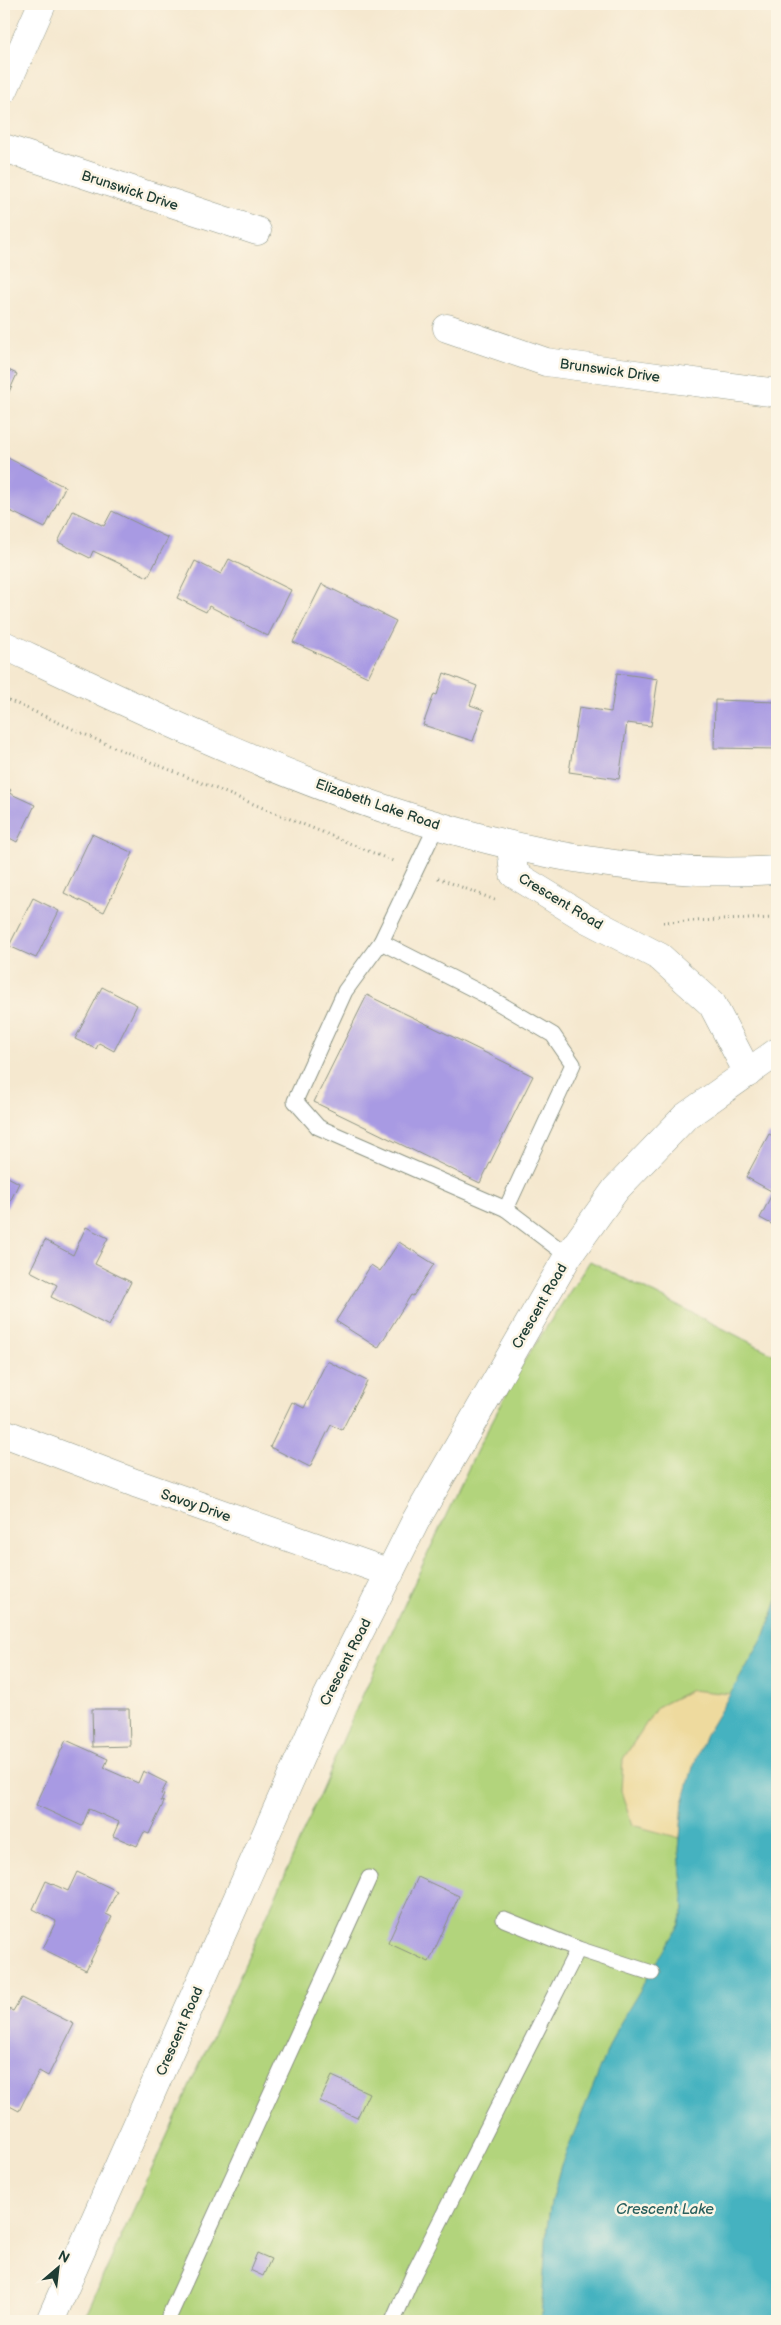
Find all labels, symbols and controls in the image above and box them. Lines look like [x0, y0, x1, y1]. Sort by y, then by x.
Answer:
street label: Brunswick Drive [79, 167, 180, 214]
street label: Brunswick Drive [559, 355, 661, 386]
street label: Elizabeth Lake Road [314, 775, 442, 834]
street label: Crescent Road [515, 870, 606, 933]
street label: Crescent Road [508, 1261, 571, 1352]
street label: Savoy Drive [159, 1486, 233, 1525]
street label: Crescent Road [316, 1616, 375, 1709]
street label: Crescent Road [152, 1984, 207, 2078]
water label: Crescent Lake [616, 2200, 714, 2219]
north arrow [32, 2242, 82, 2292]
text: N [55, 2247, 73, 2267]

